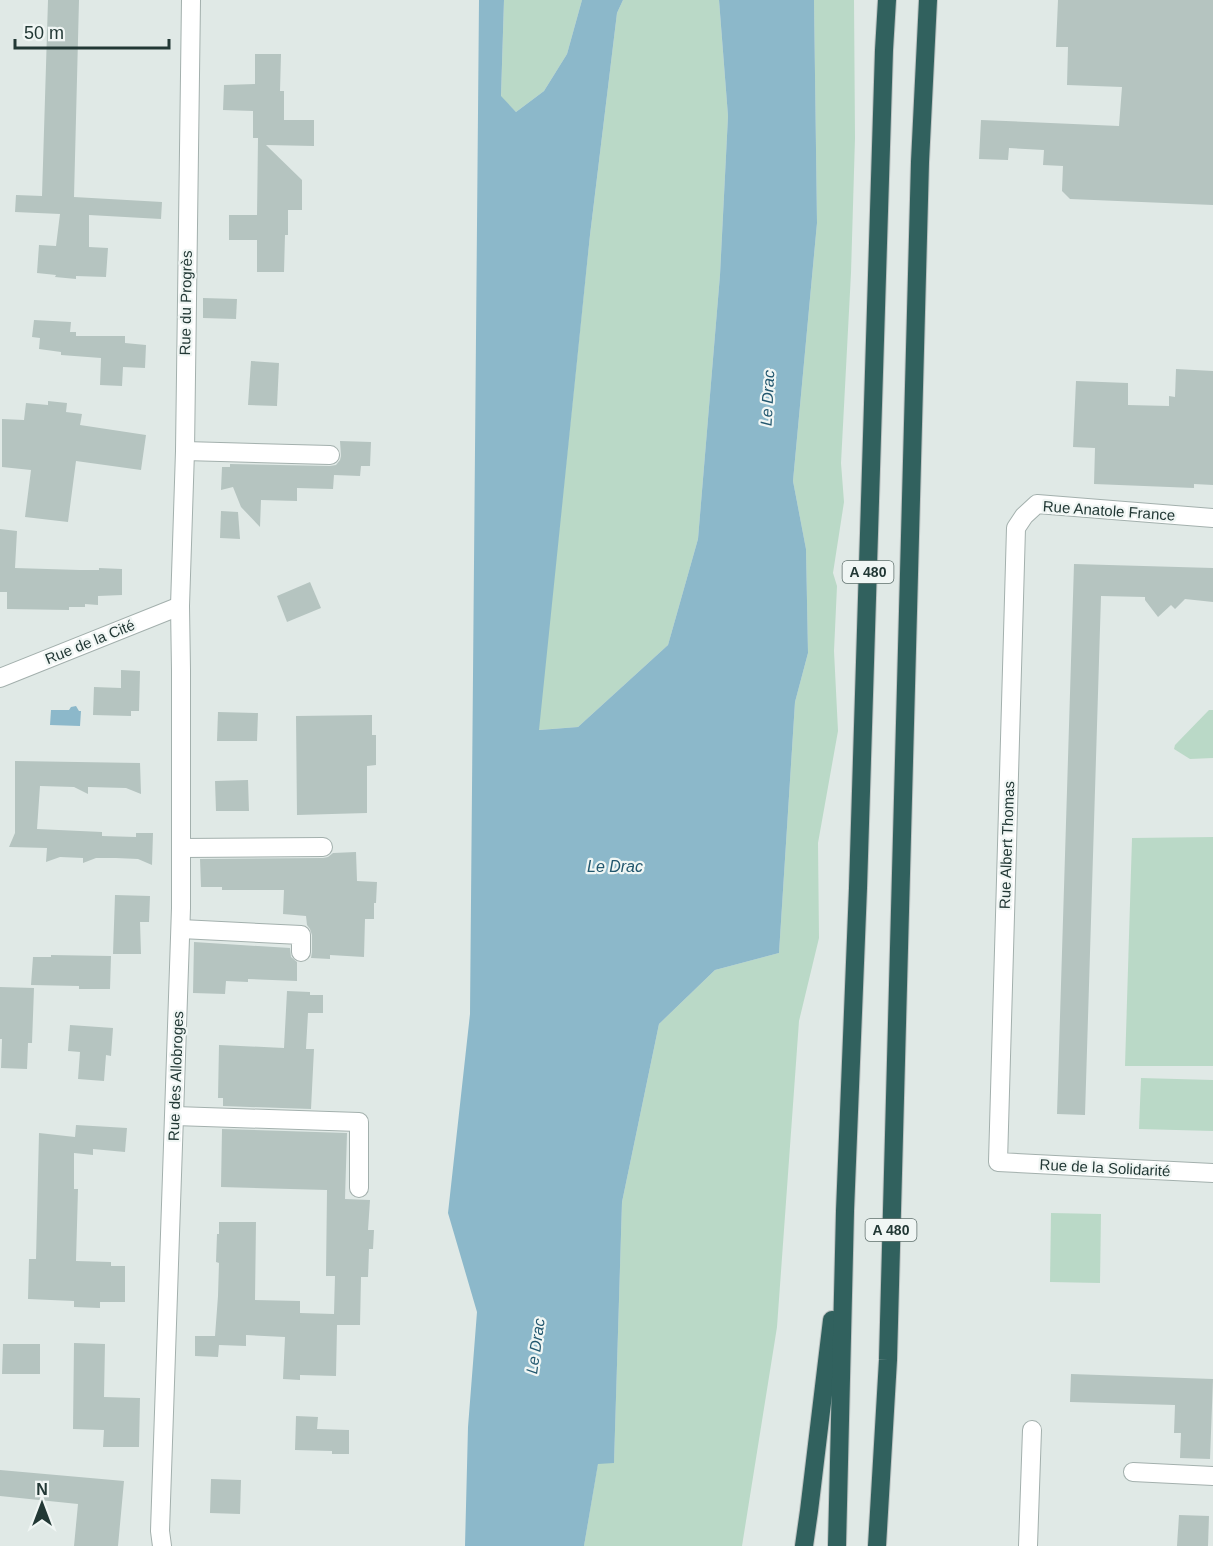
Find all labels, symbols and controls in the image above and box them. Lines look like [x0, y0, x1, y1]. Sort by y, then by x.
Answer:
scale bar [15, 12, 170, 50]
text: 50 m [24, 23, 64, 43]
street label: Rue du Progrès [176, 250, 195, 356]
water label: Le Drac [758, 370, 777, 426]
street label: Rue Anatole France [1042, 497, 1176, 524]
road number: A 480 [842, 561, 894, 583]
street label: Rue de la Cité [43, 616, 137, 667]
street label: Rue Albert Thomas [996, 781, 1017, 909]
water label: Le Drac [587, 858, 643, 875]
street label: Rue des Allobroges [165, 1011, 186, 1141]
street label: Rue de la Solidarité [1039, 1156, 1171, 1179]
road number: A 480 [866, 1219, 916, 1241]
water label: Le Drac [523, 1317, 548, 1375]
north arrow [12, 1474, 72, 1534]
text: N [36, 1481, 48, 1498]

